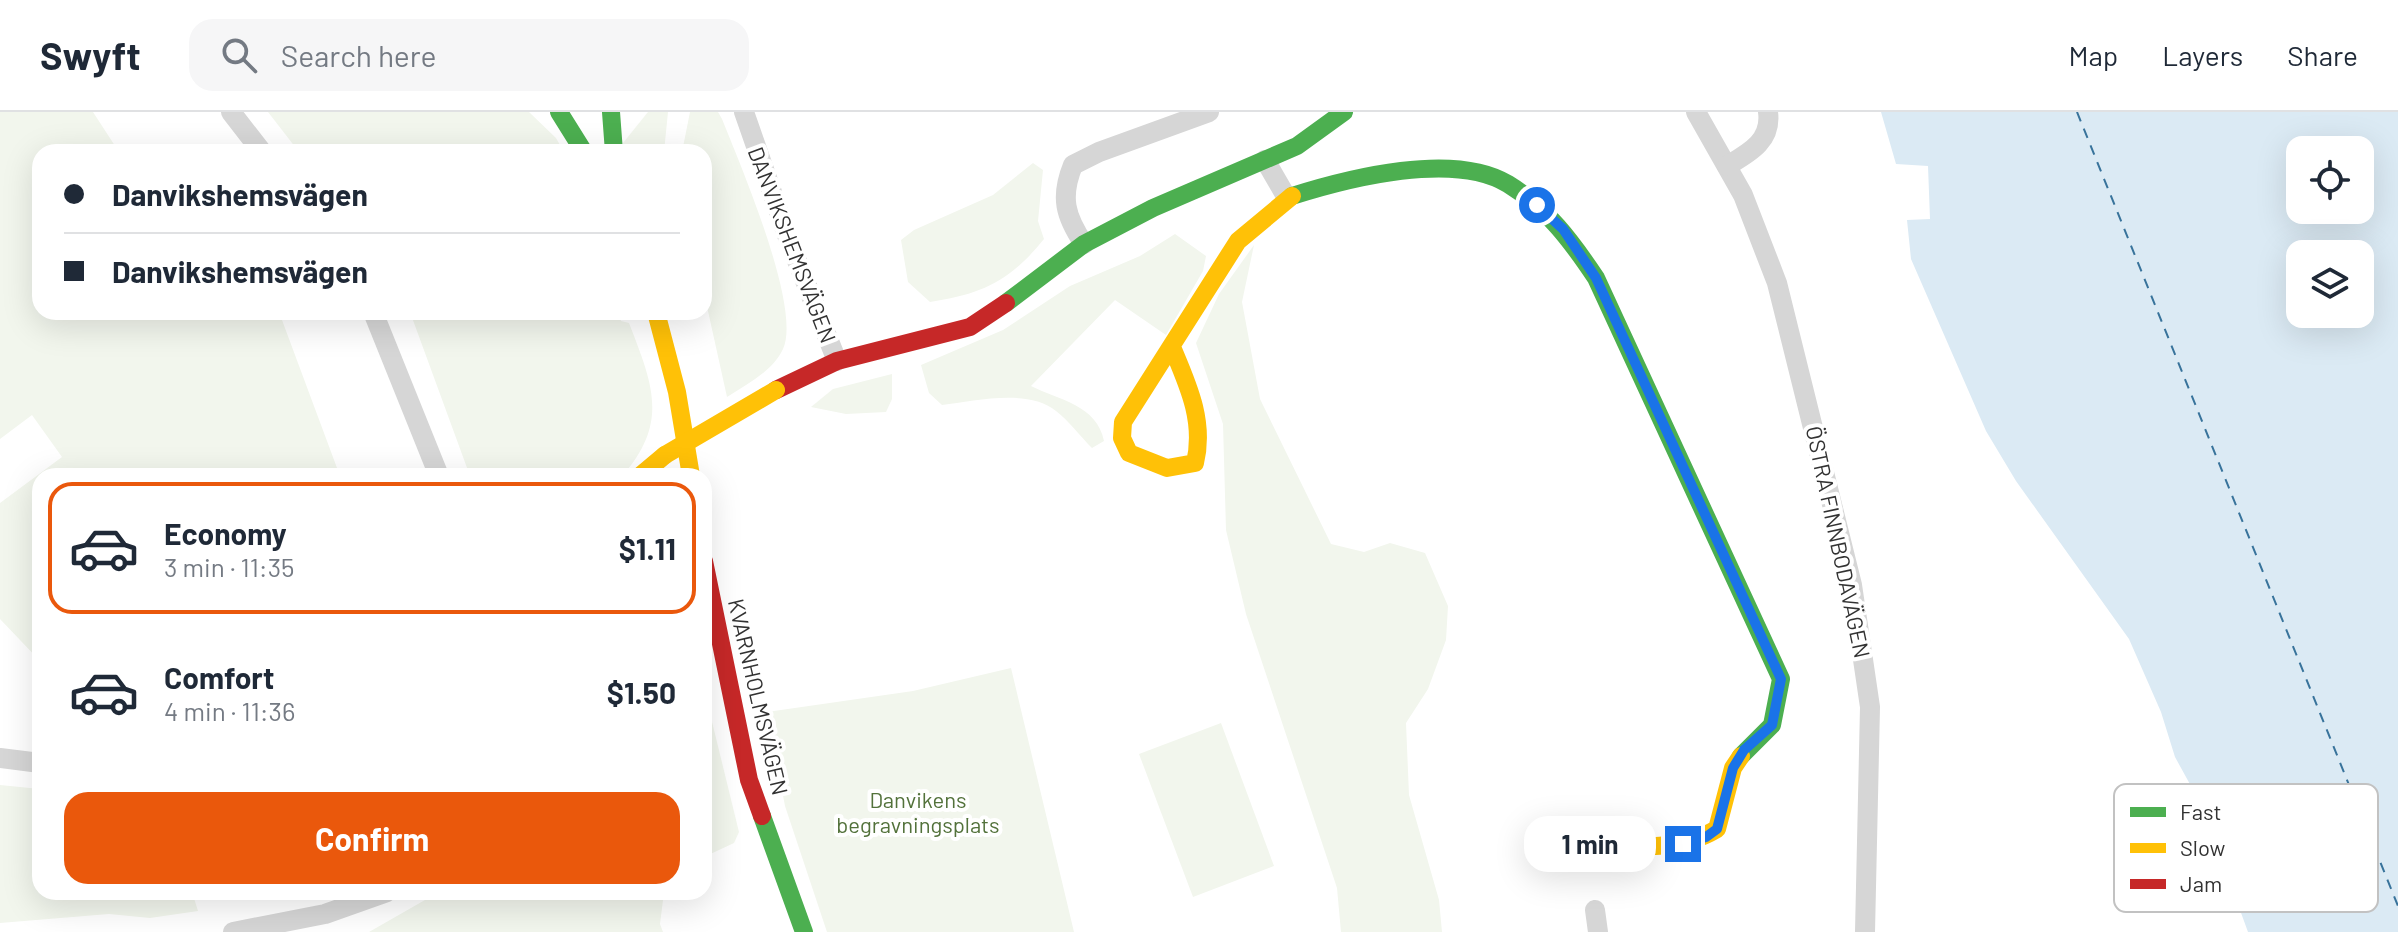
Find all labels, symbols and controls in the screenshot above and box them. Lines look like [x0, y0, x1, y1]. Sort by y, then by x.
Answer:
search box [189, 19, 749, 91]
text: Swyft [40, 32, 141, 78]
icon: search [217, 33, 261, 77]
text: Search here [281, 37, 437, 73]
text: Map [2068, 38, 2118, 72]
text: Layers [2162, 38, 2243, 72]
text: Share [2287, 38, 2358, 72]
map controls [2286, 136, 2374, 328]
button: locate [2286, 136, 2374, 224]
street label: DANVIKSHEMSVÄGEN [744, 143, 842, 346]
text: Danvikshemsvägen [112, 176, 368, 212]
route start [1519, 187, 1555, 223]
button: layers [2286, 240, 2374, 328]
text: Danvikshemsvägen [112, 253, 368, 289]
street label: ÖSTRA FINNBODAVÄGEN [1802, 423, 1876, 660]
icon: car [68, 512, 140, 584]
text: Economy [164, 515, 287, 551]
text: $1.11 [619, 530, 676, 566]
text: 3 min · 11:35 [164, 551, 294, 582]
street label: KVARNHOLMSVÄGEN [724, 596, 794, 797]
icon: car [68, 656, 140, 728]
text: Comfort [164, 659, 274, 695]
text: $1.50 [607, 674, 676, 710]
text: 4 min · 11:36 [164, 695, 295, 726]
legend [2114, 784, 2378, 912]
park label: Danvikens begravningsplats [836, 786, 1000, 837]
button: Confirm [64, 792, 680, 884]
text: Fast [2180, 798, 2222, 824]
callout: 1 min [1523, 816, 1655, 872]
route end [1665, 826, 1701, 862]
text: 1 min [1562, 828, 1618, 859]
text: Slow [2180, 834, 2225, 860]
text: Jam [2180, 870, 2222, 896]

